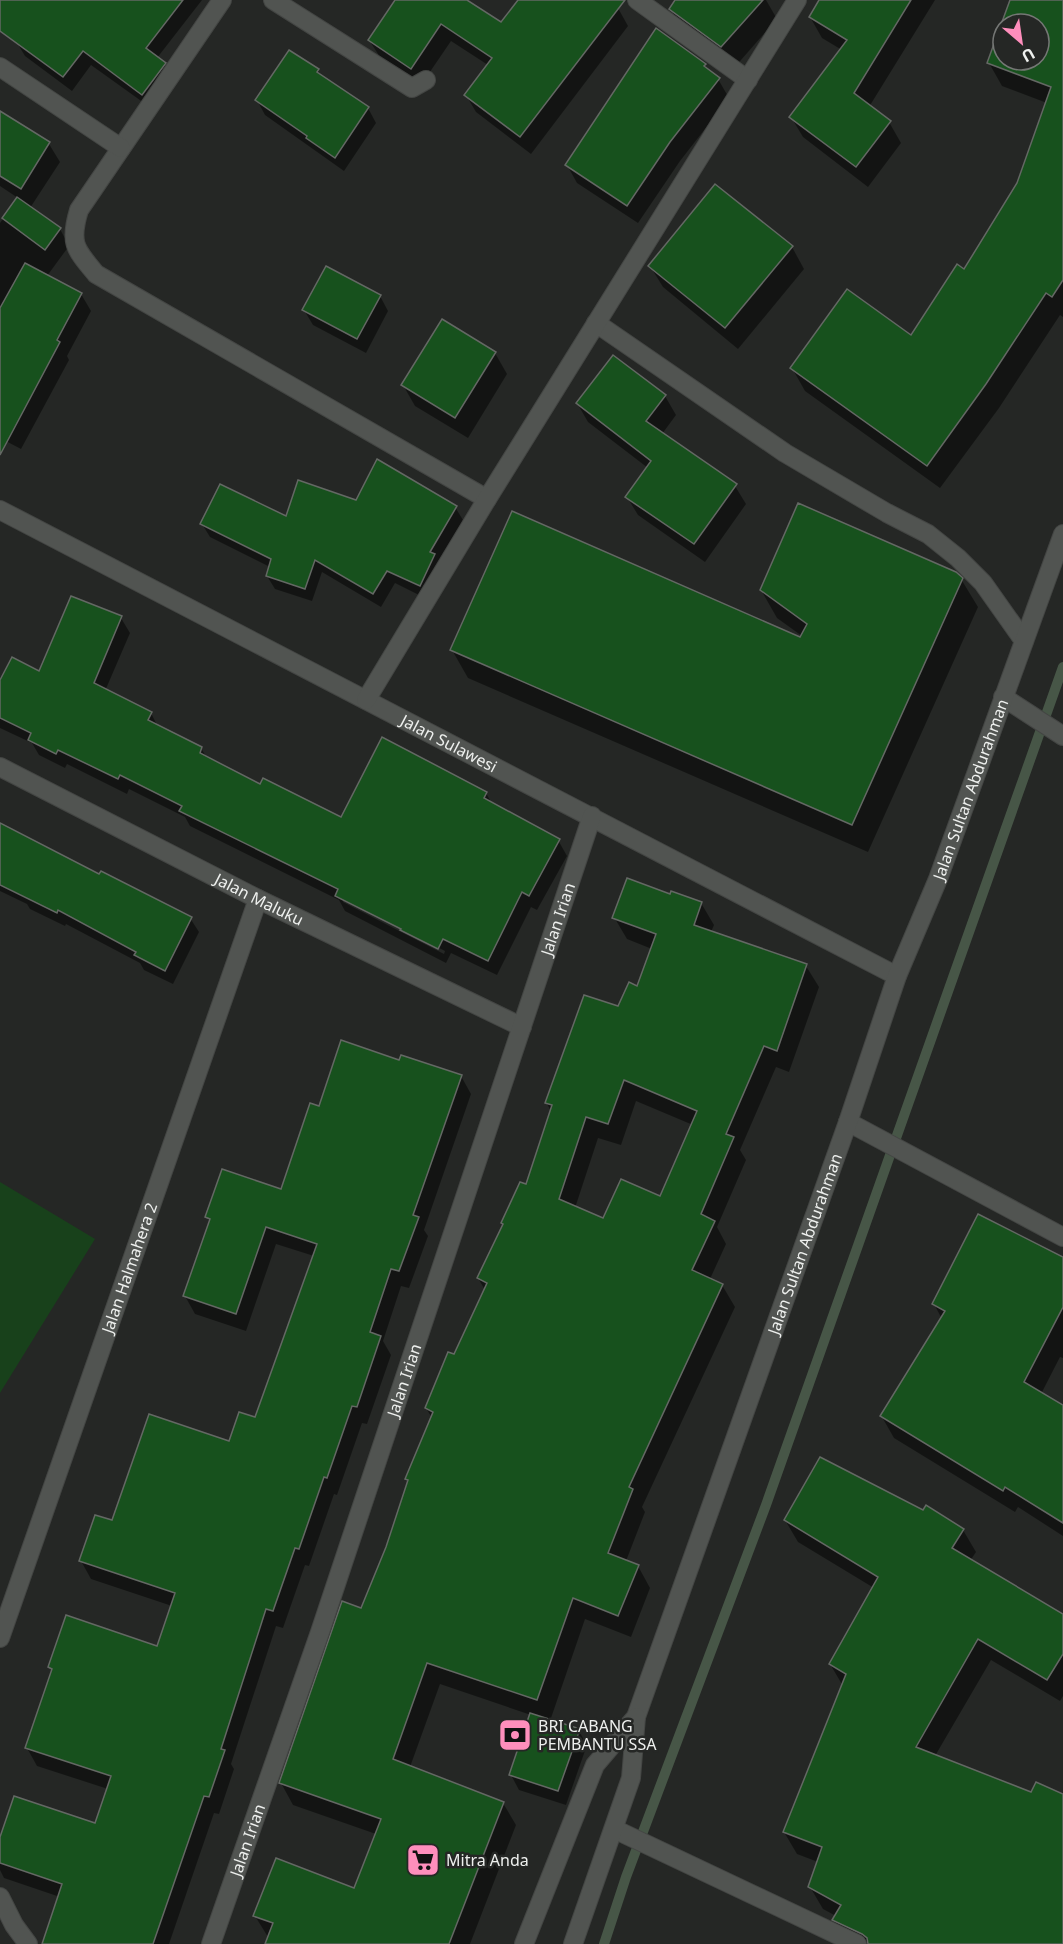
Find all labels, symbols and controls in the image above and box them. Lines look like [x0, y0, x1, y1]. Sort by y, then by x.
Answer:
north arrow [991, 12, 1051, 72]
text: U [1018, 43, 1039, 68]
street label: Jalan Sultan Abdurahman [927, 696, 1013, 885]
street label: Jalan Sulawesi [395, 708, 501, 777]
street label: Jalan Maluku [209, 867, 307, 930]
street label: Jalan Irian [535, 880, 580, 960]
street label: Jalan Sultan Abdurahman [761, 1150, 847, 1339]
street label: Jalan Halmahera 2 [96, 1200, 162, 1338]
street label: Jalan Irian [381, 1341, 426, 1421]
place label: BRI CABANG PEMBANTU SSA [538, 1715, 657, 1755]
bank icon: BRI CABANG PEMBANTU SSA [497, 1717, 533, 1753]
street label: Jalan Irian [224, 1801, 270, 1881]
supermarket icon: Mitra Anda [405, 1842, 441, 1878]
place label: Mitra Anda [446, 1849, 529, 1871]

